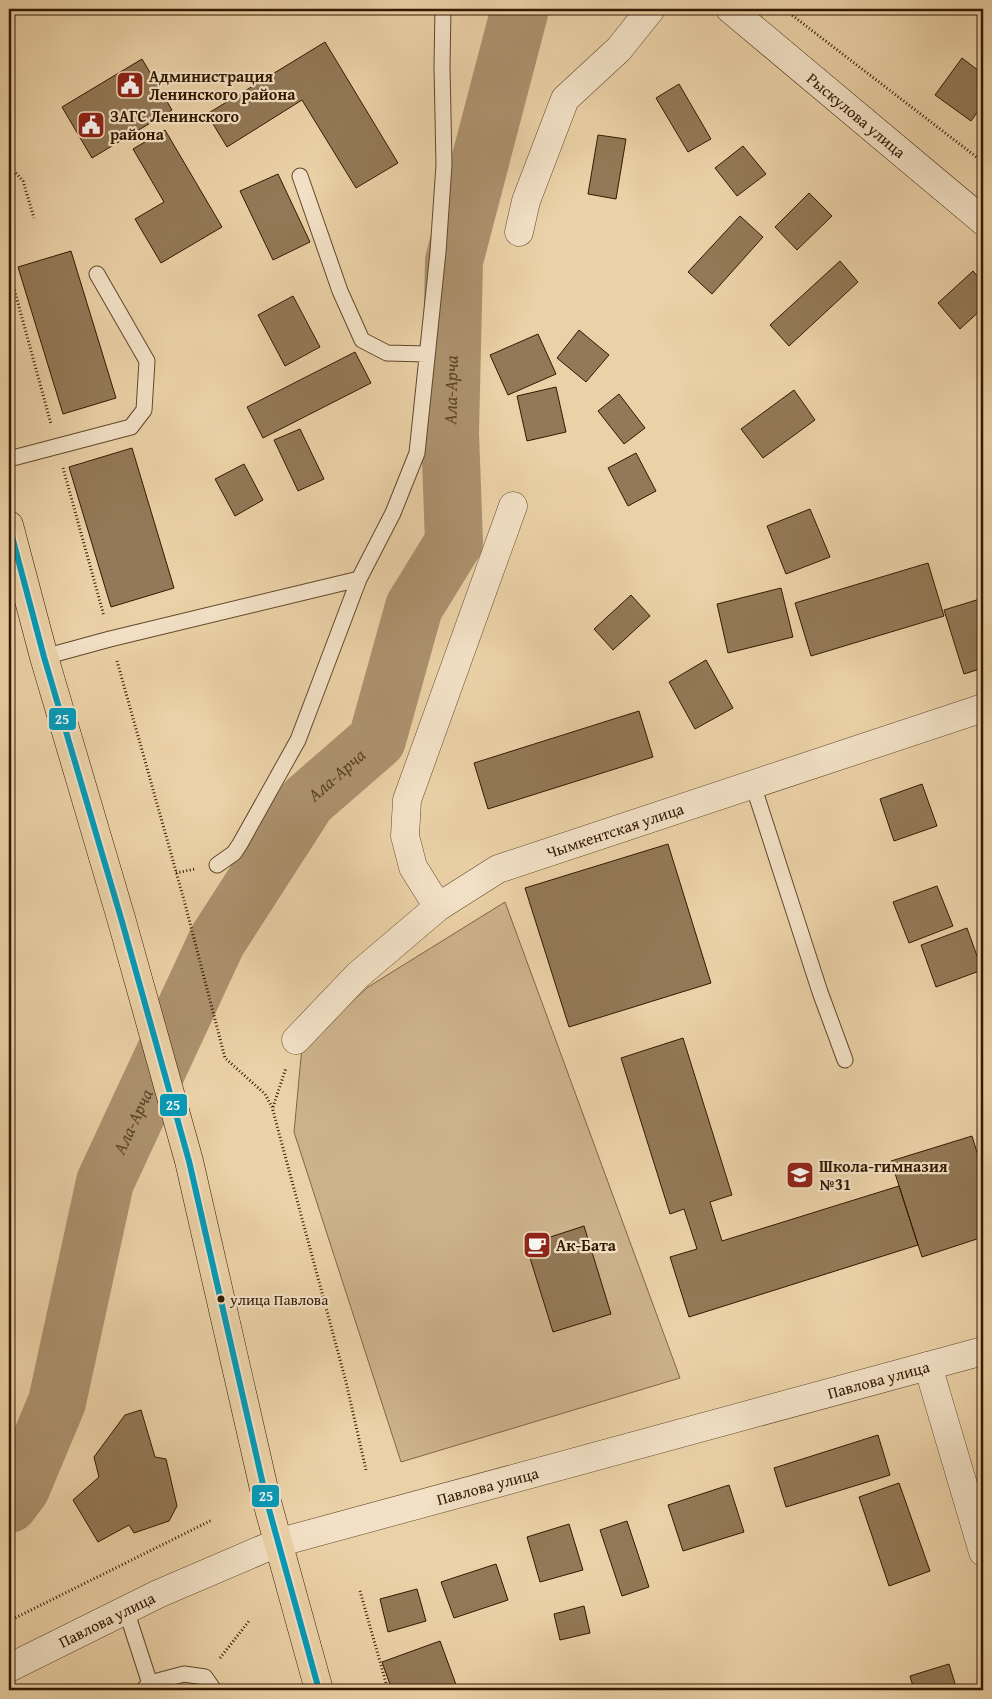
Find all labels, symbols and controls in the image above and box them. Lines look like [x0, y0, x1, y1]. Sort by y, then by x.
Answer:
place label: Администрация Ленинского района [149, 64, 296, 106]
street label: Рыскулова улица [802, 66, 911, 164]
public building icon: Администрация Ленинского района [115, 70, 145, 100]
place label: ЗАГС Ленинского района [110, 104, 239, 146]
public building icon: ЗАГС Ленинского района [76, 110, 106, 140]
water label: Ала-Арча [436, 354, 465, 426]
line badge: 25 [48, 707, 77, 731]
text: 25 [55, 709, 69, 729]
water label: Ала-Арча [301, 741, 372, 808]
street label: Чымкентская улица [543, 796, 687, 864]
water label: Ала-Арча [105, 1084, 160, 1159]
line badge: 25 [159, 1093, 188, 1117]
text: 25 [166, 1095, 180, 1115]
place label: Школа-гимназия №31 [819, 1154, 948, 1196]
school or university icon: Школа-гимназия №31 [785, 1160, 815, 1190]
cafe icon: Ак-Бата [522, 1230, 552, 1260]
place label: Ак-Бата [556, 1233, 617, 1257]
place label: улица Павлова [229, 1289, 329, 1310]
marker: улица Павлова [216, 1294, 226, 1304]
street label: Павлова улица [825, 1354, 932, 1405]
street label: Павлова улица [434, 1460, 542, 1511]
line badge: 25 [251, 1484, 280, 1508]
text: 25 [259, 1486, 273, 1506]
street label: Павлова улица [54, 1585, 159, 1654]

